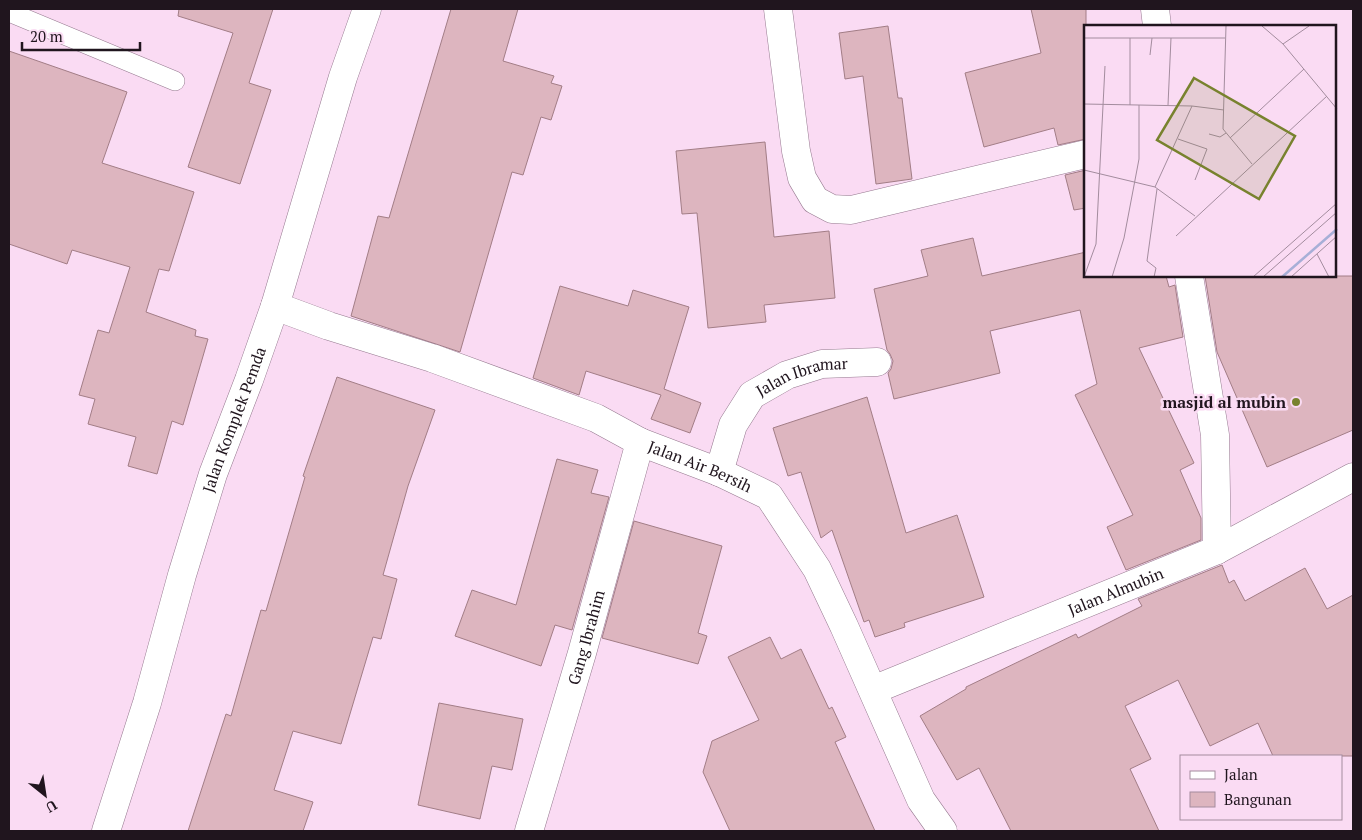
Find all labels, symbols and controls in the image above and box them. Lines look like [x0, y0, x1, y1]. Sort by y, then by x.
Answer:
scale bar [22, 20, 140, 52]
inset map [1084, 25, 1337, 278]
text: 20 m [30, 26, 63, 46]
street label: Jalan Komplek Pemda [197, 344, 271, 495]
street label: Jalan Ibramar [752, 352, 849, 401]
place label: masjid al mubin [1162, 391, 1287, 413]
marker: masjid al mubin [1290, 396, 1302, 408]
street label: Jalan Air Bersih [645, 435, 756, 498]
street label: Jalan Almubin [1065, 562, 1167, 621]
street label: Gang Ibrahim [562, 587, 610, 687]
legend [1180, 755, 1342, 820]
text: Jalan [1224, 764, 1258, 784]
north arrow [20, 770, 70, 820]
text: Bangunan [1224, 789, 1292, 809]
text: U [43, 796, 61, 817]

